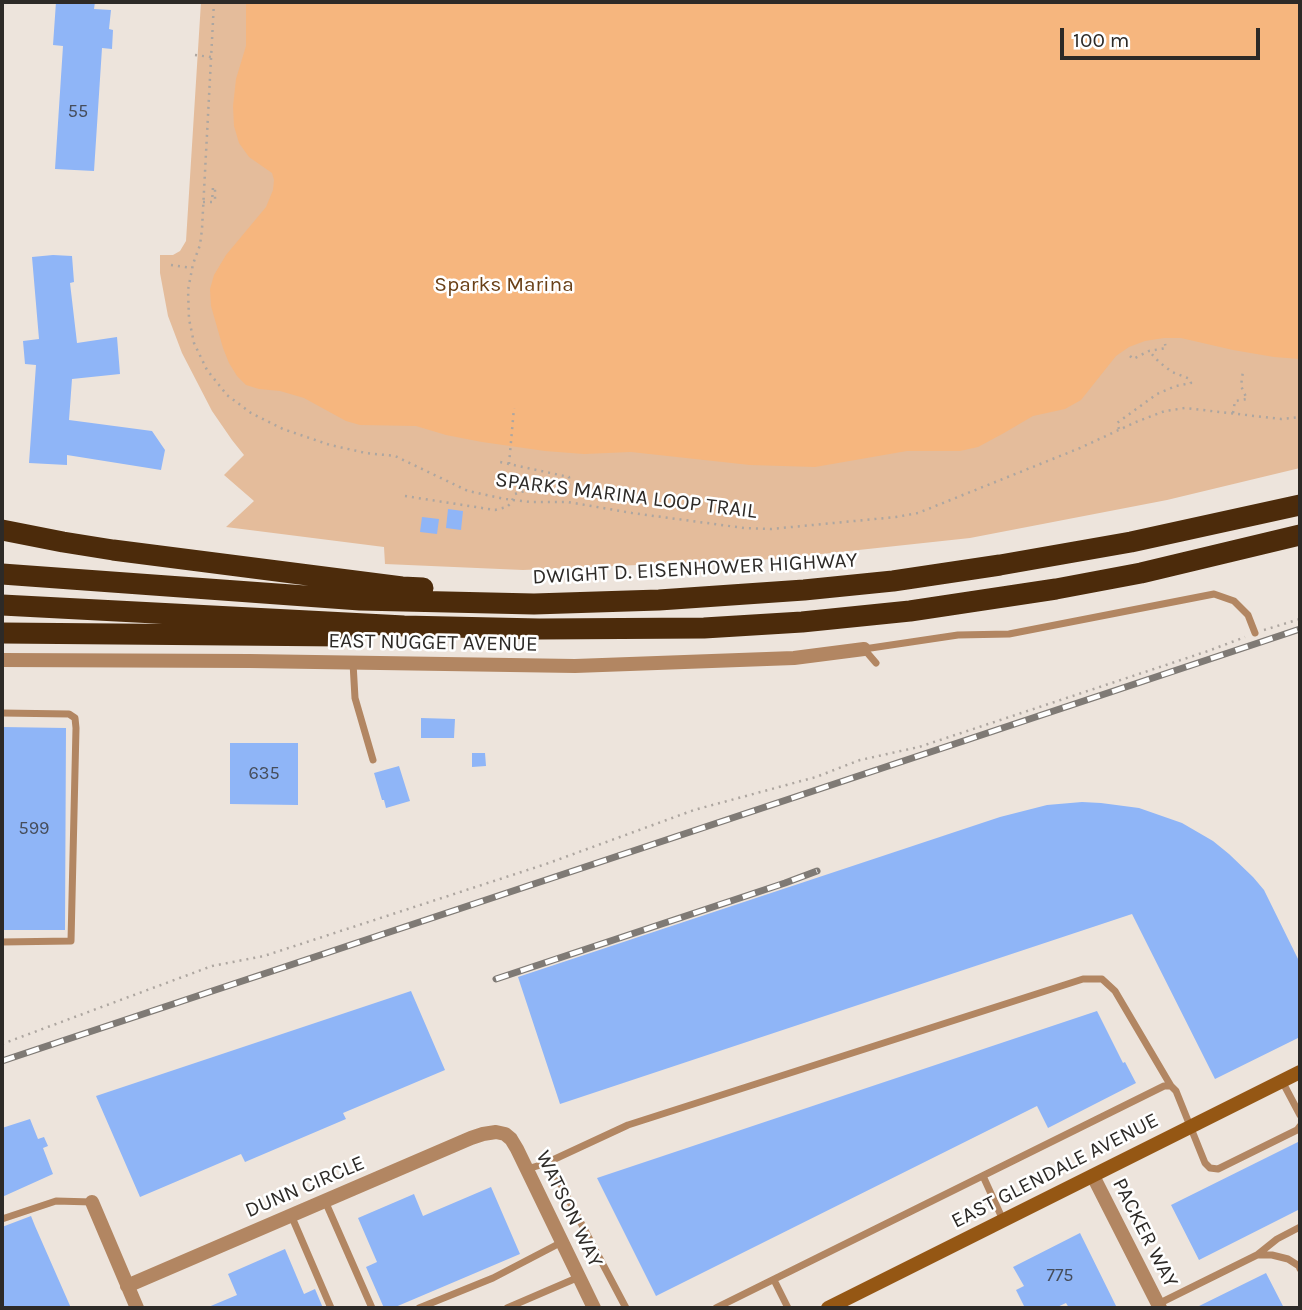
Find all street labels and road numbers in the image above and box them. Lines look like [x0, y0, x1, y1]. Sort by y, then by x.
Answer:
street label: SPARKS MARINA LOOP TRAIL [494, 467, 758, 525]
street label: DWIGHT D. EISENHOWER HIGHWAY [532, 548, 858, 590]
street label: EAST NUGGET AVENUE [328, 629, 538, 657]
street label: EAST GLENDALE AVENUE [947, 1108, 1163, 1234]
street label: WATSON WAY [530, 1147, 608, 1271]
street label: DUNN CIRCLE [241, 1151, 369, 1223]
street label: PACKER WAY [1107, 1174, 1183, 1292]

